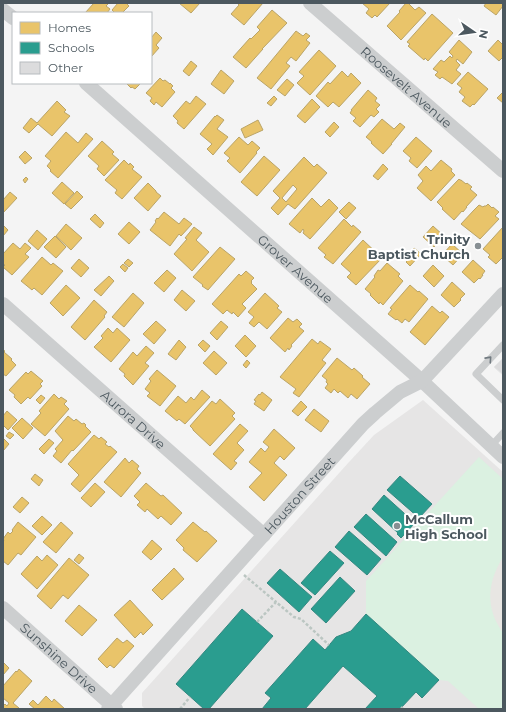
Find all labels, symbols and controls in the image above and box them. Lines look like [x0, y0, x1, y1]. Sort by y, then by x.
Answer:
legend [12, 12, 152, 84]
north arrow [454, 12, 494, 52]
text: Homes [48, 20, 91, 35]
text: N [476, 28, 492, 40]
text: Schools [48, 40, 94, 55]
street label: Roosevelt Avenue [358, 43, 456, 131]
text: Other [48, 60, 83, 75]
street label: Grover Avenue [254, 231, 337, 307]
place label: Trinity Baptist Church [368, 231, 470, 262]
marker: Trinity Baptist Church [473, 241, 483, 251]
one-way arrow [485, 357, 492, 364]
street label: Aurora Drive [98, 386, 169, 452]
street label: Houston Street [261, 453, 338, 537]
place label: McCallum High School [405, 511, 487, 542]
marker: McCallum High School [392, 521, 402, 531]
street label: Sunshine Drive [17, 619, 101, 697]

